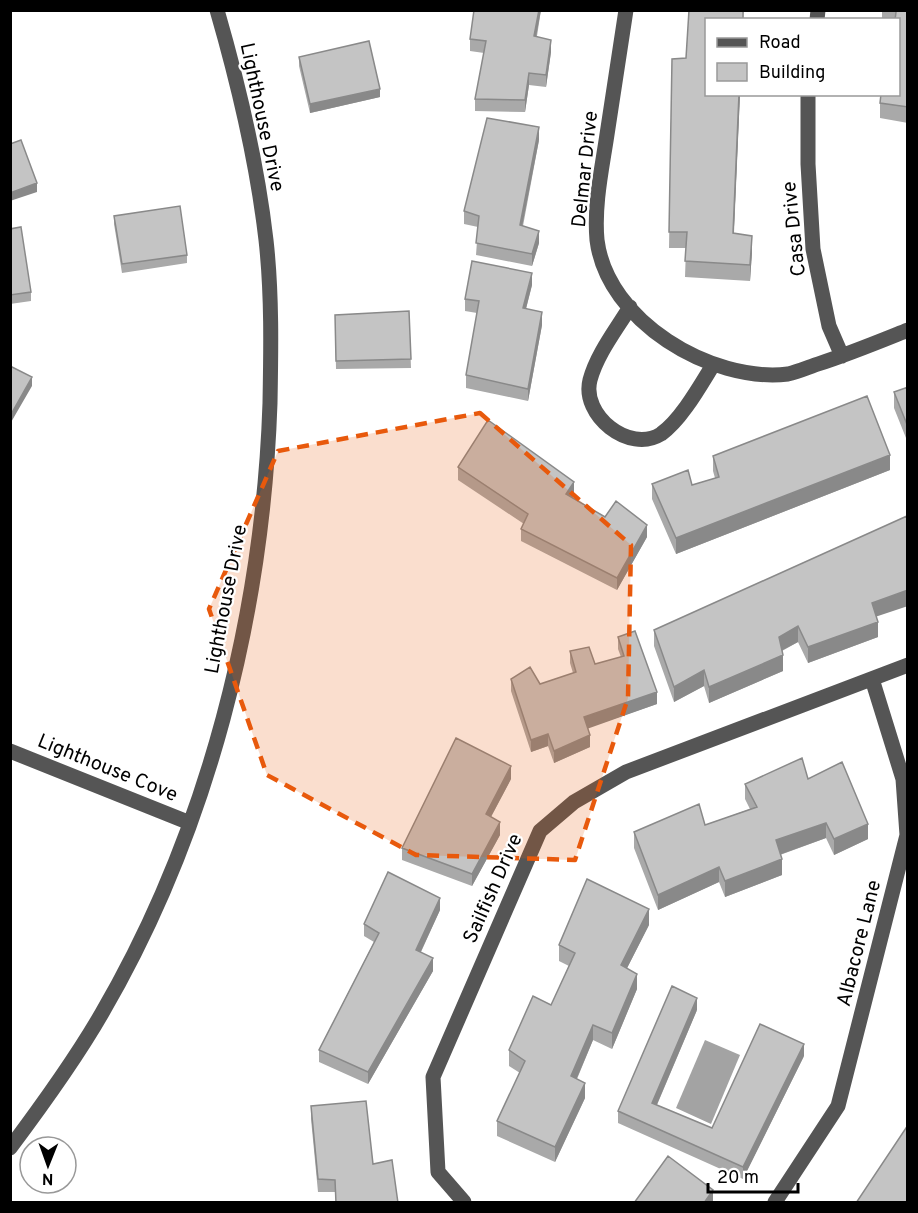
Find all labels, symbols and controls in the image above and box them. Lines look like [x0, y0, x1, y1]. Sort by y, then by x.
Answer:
legend [705, 18, 900, 96]
text: Road [759, 32, 801, 55]
street label: Lighthouse Drive [233, 41, 290, 194]
text: Building [759, 62, 825, 85]
street label: Delmar Drive [567, 110, 605, 229]
street label: Casa Drive [777, 180, 813, 278]
street label: Lighthouse Drive [200, 522, 254, 676]
street label: Lighthouse Cove [33, 729, 181, 809]
street label: Sailfish Drive [458, 830, 530, 948]
street label: Albacore Lane [832, 878, 888, 1009]
north arrow [18, 1135, 78, 1195]
scale bar [708, 1156, 798, 1194]
text: 20 m [717, 1167, 759, 1190]
text: N [42, 1168, 54, 1188]

